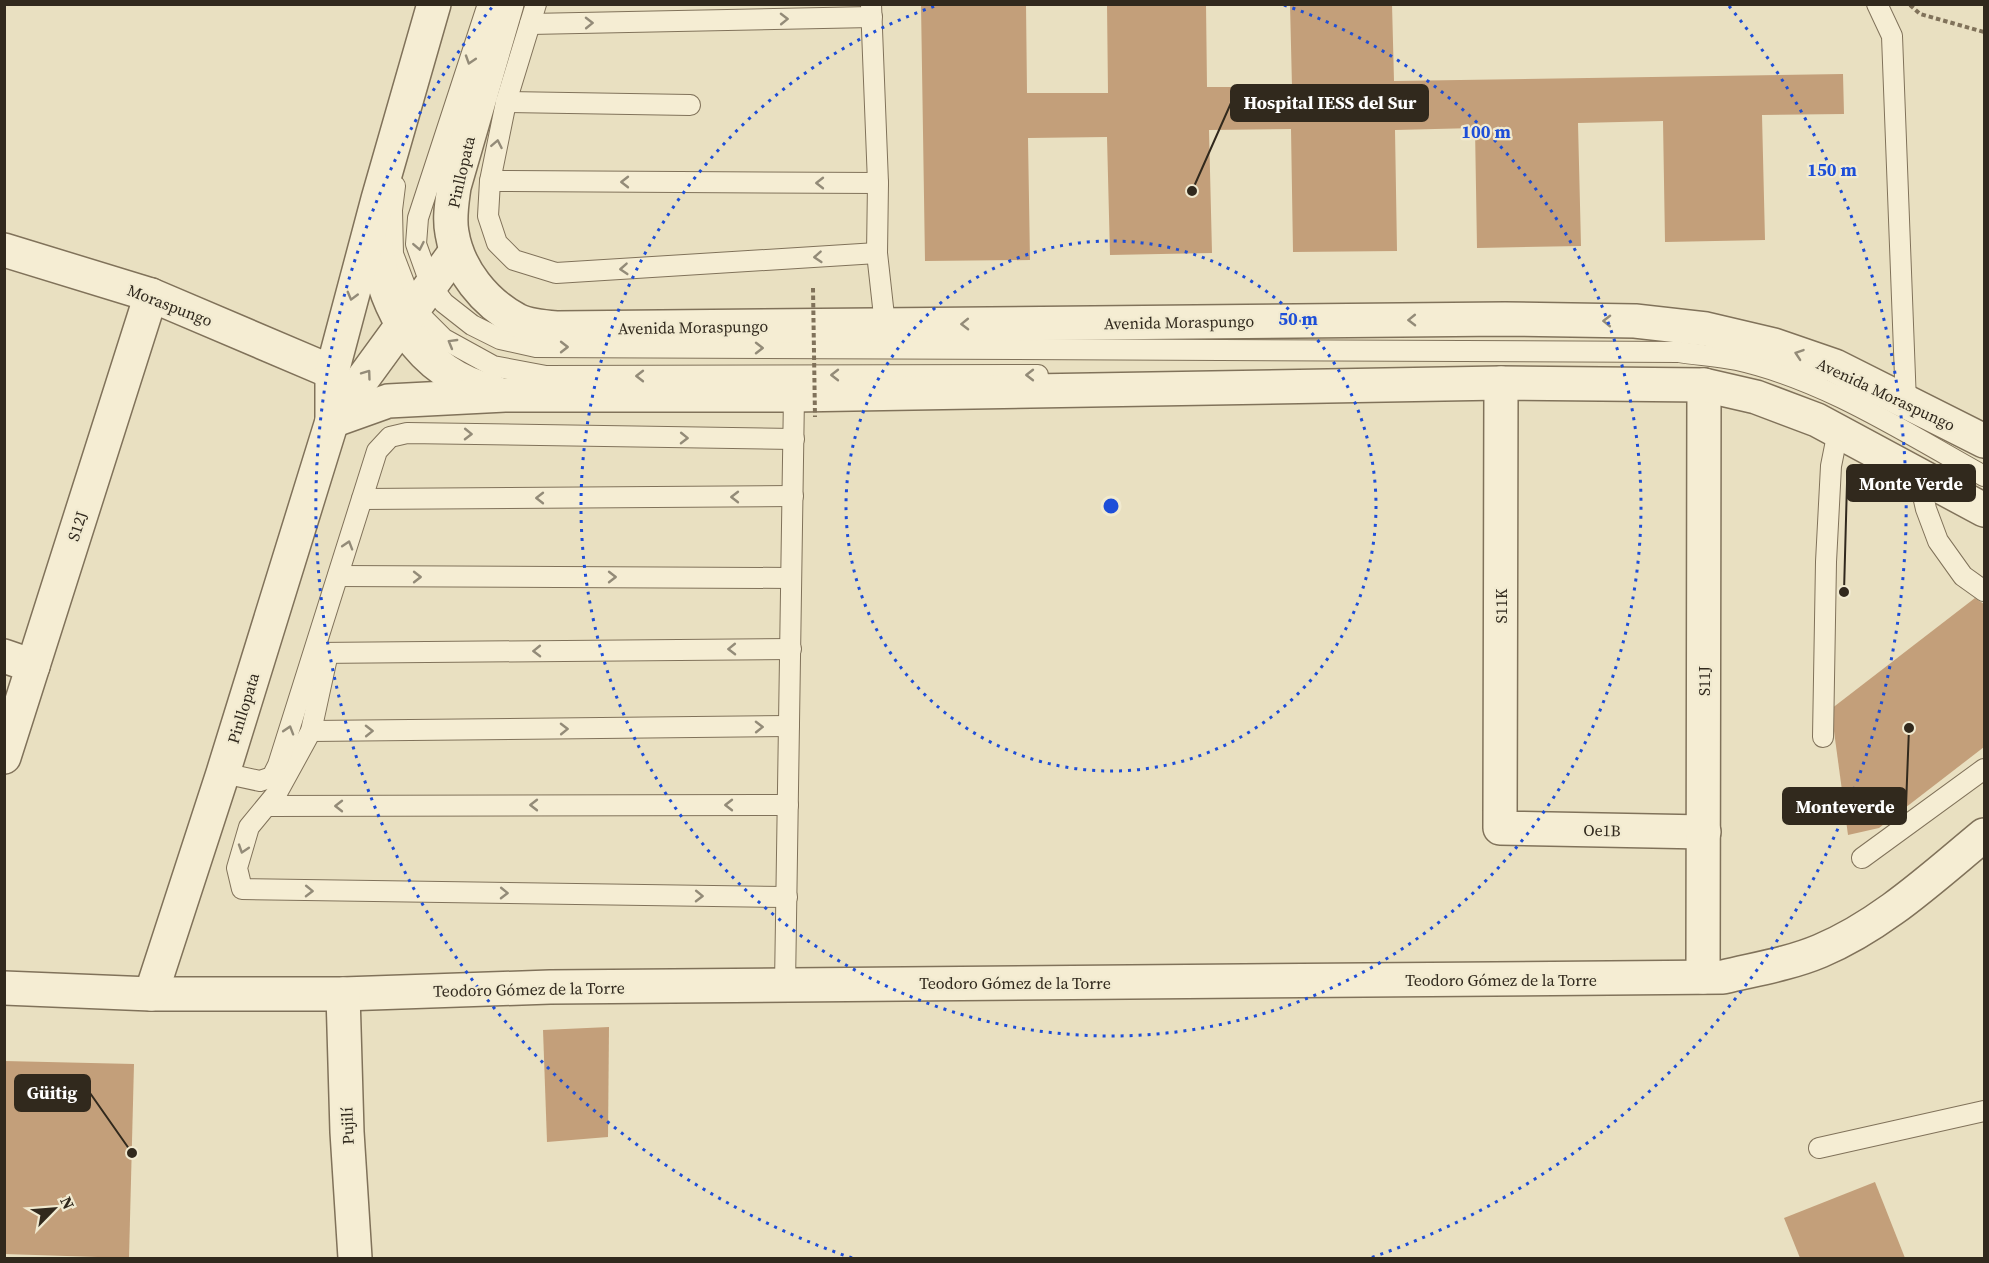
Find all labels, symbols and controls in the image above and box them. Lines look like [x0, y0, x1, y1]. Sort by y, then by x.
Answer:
one-way arrow [779, 13, 788, 25]
one-way arrow [584, 17, 593, 29]
one-way arrow [465, 54, 477, 65]
callout: Hospital IESS del Sur [1231, 85, 1428, 121]
text: Hospital IESS del Sur [1243, 90, 1417, 115]
text: 100 m [1461, 119, 1511, 144]
street label: Pinllopata [442, 133, 480, 210]
one-way arrow [490, 140, 503, 150]
text: 150 m [1807, 157, 1857, 182]
one-way arrow [620, 176, 629, 188]
one-way arrow [815, 177, 824, 189]
one-way arrow [412, 241, 424, 251]
one-way arrow [814, 250, 823, 263]
one-way arrow [619, 262, 628, 275]
street label: Moraspungo [124, 279, 216, 331]
one-way arrow [347, 290, 359, 301]
text: 50 m [1278, 306, 1318, 331]
street label: Avenida Moraspungo [1104, 310, 1255, 334]
one-way arrow [1408, 313, 1417, 326]
street label: Avenida Moraspungo [618, 315, 769, 339]
one-way arrow [1603, 315, 1612, 327]
one-way arrow [961, 318, 970, 330]
one-way arrow [448, 339, 458, 351]
one-way arrow [559, 341, 568, 353]
one-way arrow [754, 342, 763, 354]
one-way arrow [1794, 348, 1805, 361]
street label: Avenida Moraspungo [1813, 352, 1959, 436]
one-way arrow [359, 369, 370, 380]
one-way arrow [830, 369, 839, 381]
one-way arrow [1025, 369, 1034, 381]
one-way arrow [635, 370, 644, 382]
one-way arrow [463, 428, 472, 440]
one-way arrow [679, 431, 688, 444]
callout: Monte Verde [1847, 465, 1975, 501]
text: Monte Verde [1859, 471, 1963, 496]
one-way arrow [730, 490, 739, 503]
one-way arrow [535, 492, 544, 504]
centre of rings [1101, 496, 1121, 516]
street label: S12J [62, 508, 92, 544]
one-way arrow [341, 540, 353, 550]
one-way arrow [413, 571, 422, 583]
one-way arrow [608, 571, 617, 584]
street label: S11K [1490, 588, 1512, 623]
one-way arrow [728, 643, 737, 655]
one-way arrow [533, 645, 542, 657]
street label: S11J [1693, 666, 1715, 696]
street label: Pinllopata [222, 669, 264, 746]
one-way arrow [755, 720, 764, 733]
one-way arrow [560, 723, 569, 735]
one-way arrow [282, 725, 294, 736]
one-way arrow [365, 725, 374, 737]
callout: Monteverde [1783, 788, 1906, 824]
text: Monteverde [1795, 794, 1895, 819]
one-way arrow [530, 799, 539, 811]
one-way arrow [725, 799, 734, 811]
one-way arrow [335, 800, 344, 812]
street label: Oe1B [1583, 819, 1621, 841]
one-way arrow [237, 843, 250, 854]
one-way arrow [304, 885, 313, 897]
one-way arrow [499, 887, 508, 899]
one-way arrow [694, 890, 703, 902]
street label: Teodoro Gómez de la Torre [1405, 969, 1597, 991]
street label: Teodoro Gómez de la Torre [919, 972, 1111, 994]
street label: Teodoro Gómez de la Torre [433, 976, 625, 1002]
callout: Güitig [15, 1075, 90, 1111]
text: Güitig [27, 1080, 77, 1105]
street label: Pujilí [335, 1107, 359, 1145]
north arrow [24, 1179, 84, 1239]
text: N [55, 1193, 80, 1213]

